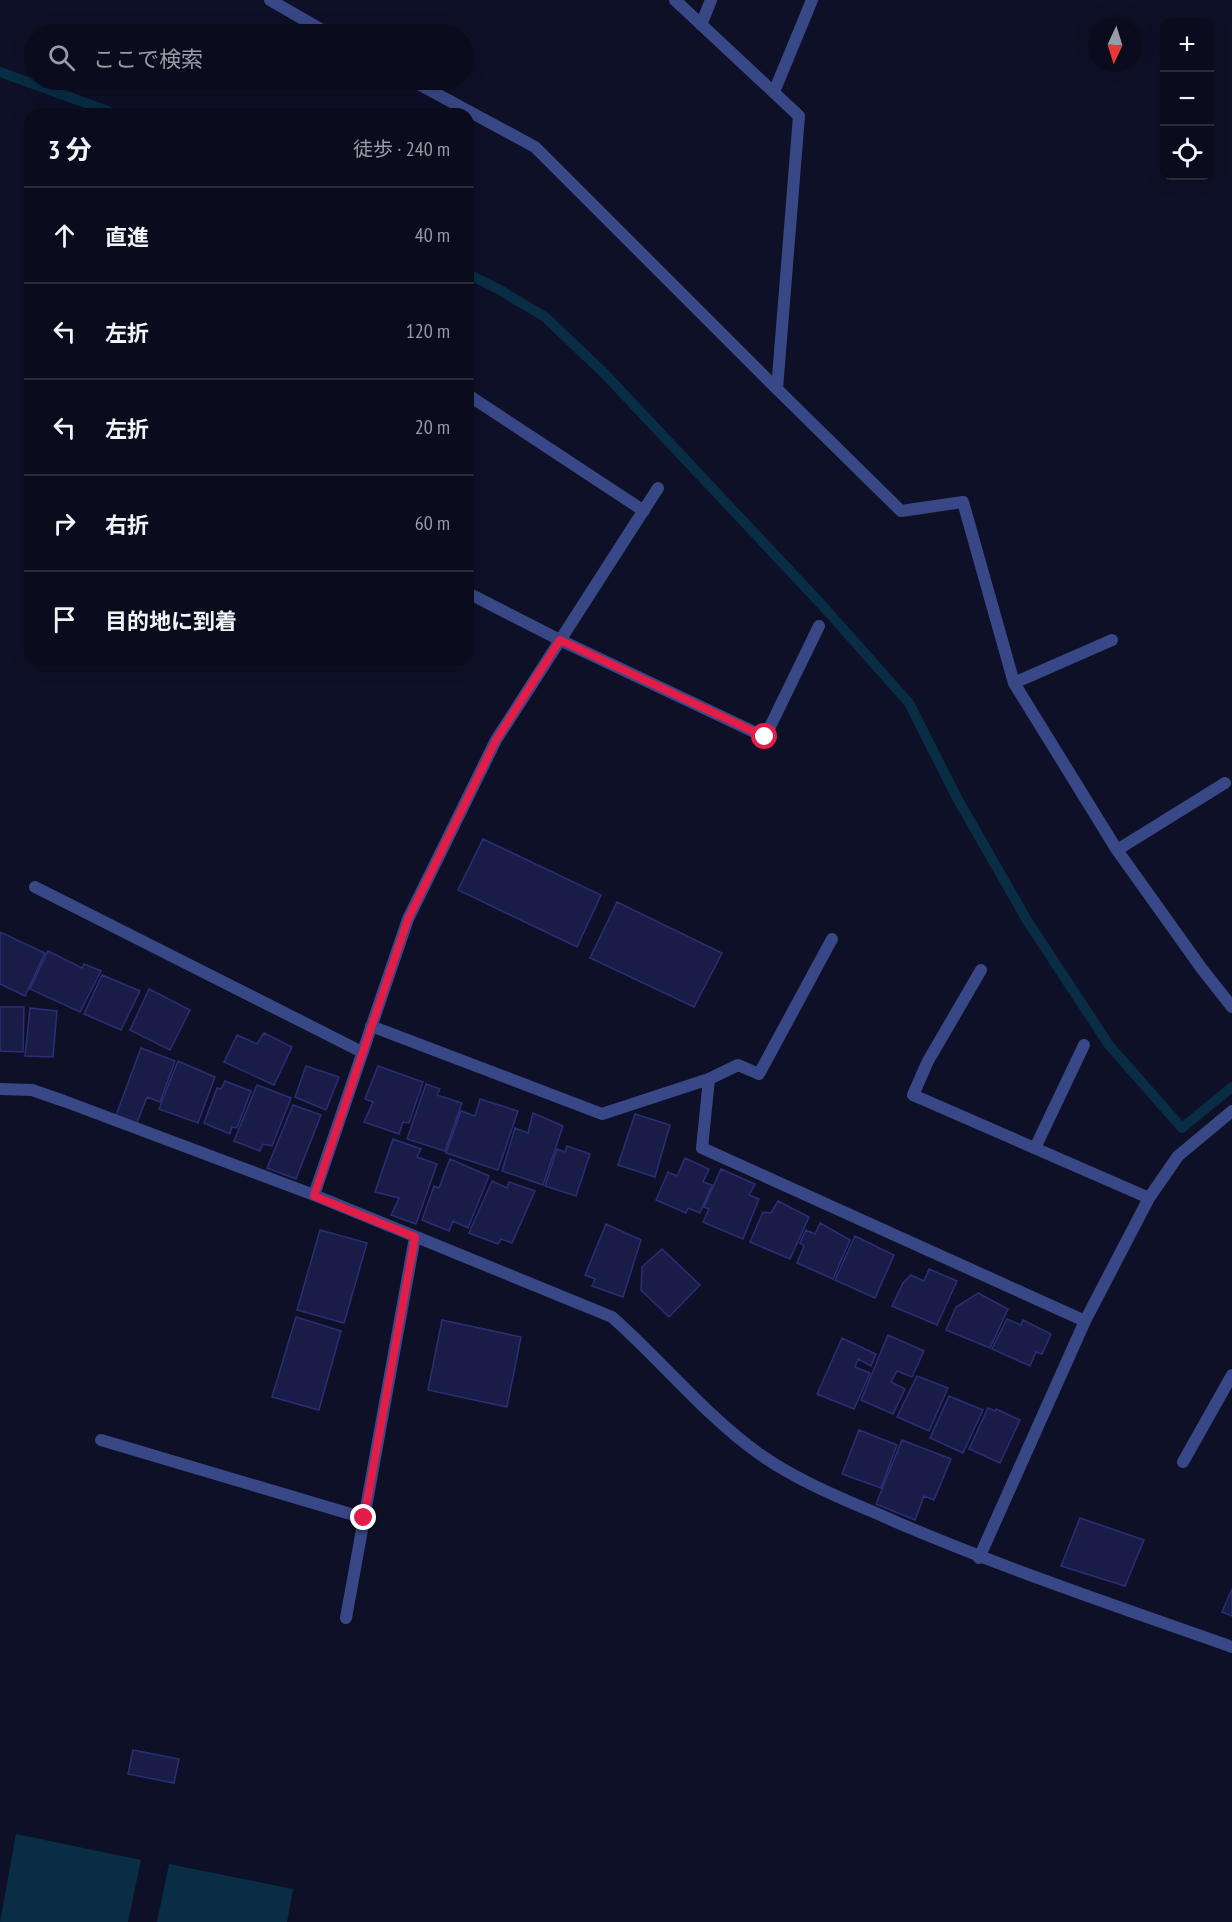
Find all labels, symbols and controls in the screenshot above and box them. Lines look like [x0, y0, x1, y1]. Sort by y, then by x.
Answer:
north arrow [1088, 18, 1142, 72]
map controls [1160, 18, 1214, 180]
button: + [1160, 18, 1214, 72]
search box [24, 24, 474, 90]
icon: search [45, 41, 78, 74]
text: ここで検索 [93, 45, 203, 73]
button: − [1160, 72, 1214, 126]
button: locate [1160, 126, 1214, 180]
text: 3 分 [48, 133, 92, 166]
text: 徒歩 · 240 m [353, 136, 450, 162]
icon: ahead [48, 219, 81, 252]
text: 40 m [415, 222, 450, 248]
text: 直進 [105, 223, 149, 251]
icon: left [48, 315, 81, 348]
text: 120 m [406, 318, 450, 344]
text: 左折 [105, 319, 149, 347]
icon: left [48, 411, 81, 444]
text: 20 m [415, 414, 450, 440]
text: 左折 [105, 415, 149, 443]
icon: right [48, 507, 81, 540]
text: 60 m [415, 510, 450, 536]
text: 右折 [105, 511, 149, 539]
icon: arrive [48, 603, 81, 636]
text: 目的地に到着 [105, 607, 237, 635]
route start [751, 723, 777, 749]
route end [350, 1504, 376, 1530]

